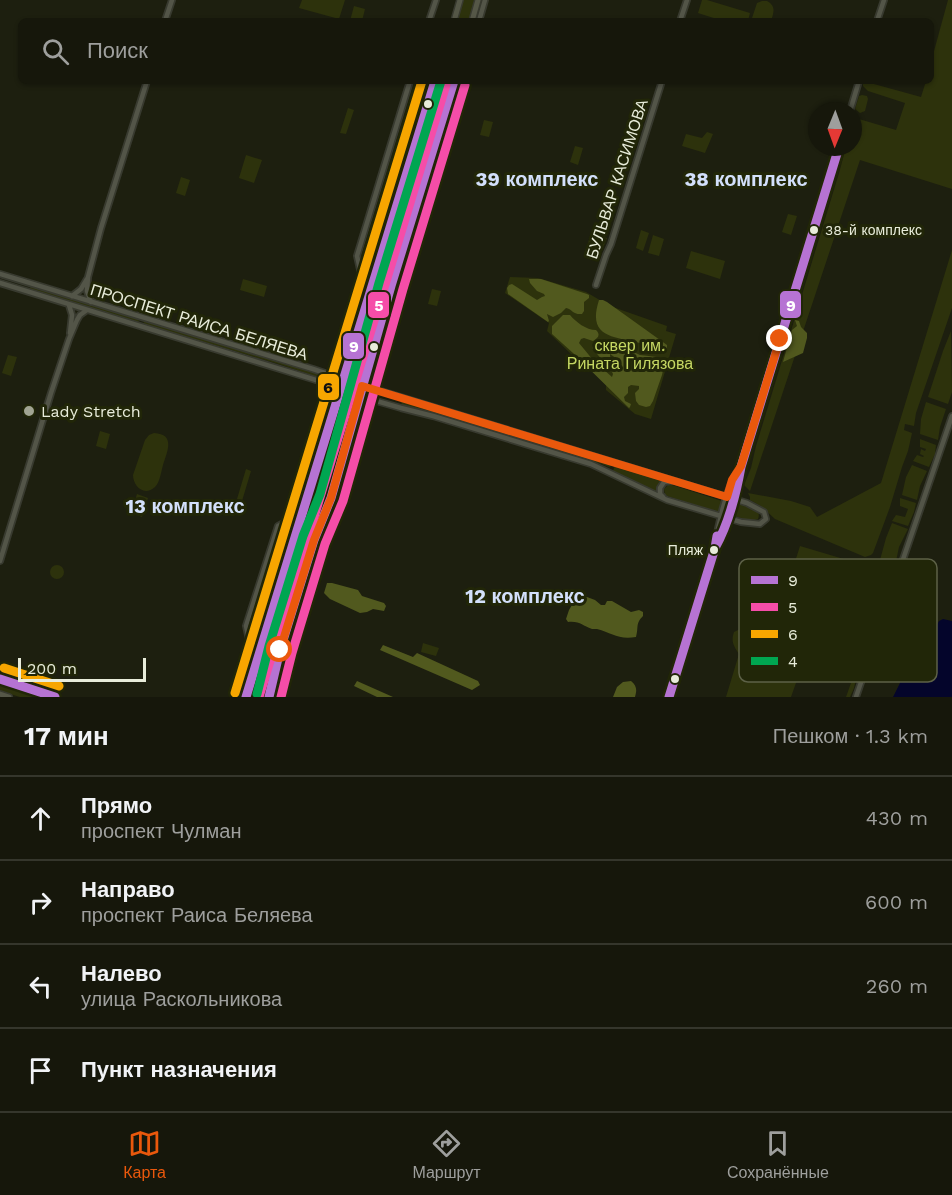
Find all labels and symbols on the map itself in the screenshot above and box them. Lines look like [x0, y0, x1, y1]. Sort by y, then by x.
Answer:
street label: БУЛЬВАР КАСИМОВА [582, 96, 652, 261]
unlabelled marker [422, 98, 434, 110]
north arrow [808, 102, 862, 156]
district label: 39 комплекс [476, 167, 598, 191]
district label: 38 комплекс [684, 167, 808, 191]
place label: 38-й комплекс [825, 222, 922, 238]
marker: 38-й комплекс [808, 224, 820, 236]
street label: ПРОСПЕКТ РАИСА БЕЛЯЕВА [88, 280, 310, 364]
line badge: 9 [779, 290, 802, 319]
line badge: 5 [367, 291, 390, 319]
text: 5 [374, 296, 384, 315]
text: 9 [786, 296, 796, 315]
route end [766, 325, 792, 351]
line badge: 9 [342, 332, 365, 360]
park label: сквер им. Рината Гилязова [567, 336, 693, 373]
text: 9 [349, 337, 359, 356]
unlabelled marker [368, 341, 380, 353]
line badge: 6 [317, 373, 340, 401]
text: 6 [323, 378, 333, 397]
place label: Lady Stretch [41, 402, 141, 421]
marker: Lady Stretch [22, 404, 36, 418]
district label: 13 комплекс [125, 494, 245, 518]
place label: Пляж [668, 542, 704, 558]
marker: Пляж [708, 544, 720, 556]
legend [739, 559, 937, 682]
text: 9 [788, 571, 798, 590]
district label: 12 комплекс [465, 584, 585, 608]
text: 5 [788, 598, 797, 617]
text: 6 [788, 625, 798, 644]
route start [266, 636, 292, 662]
text: 4 [788, 652, 798, 671]
scale bar [18, 655, 146, 682]
unlabelled marker [669, 673, 681, 685]

